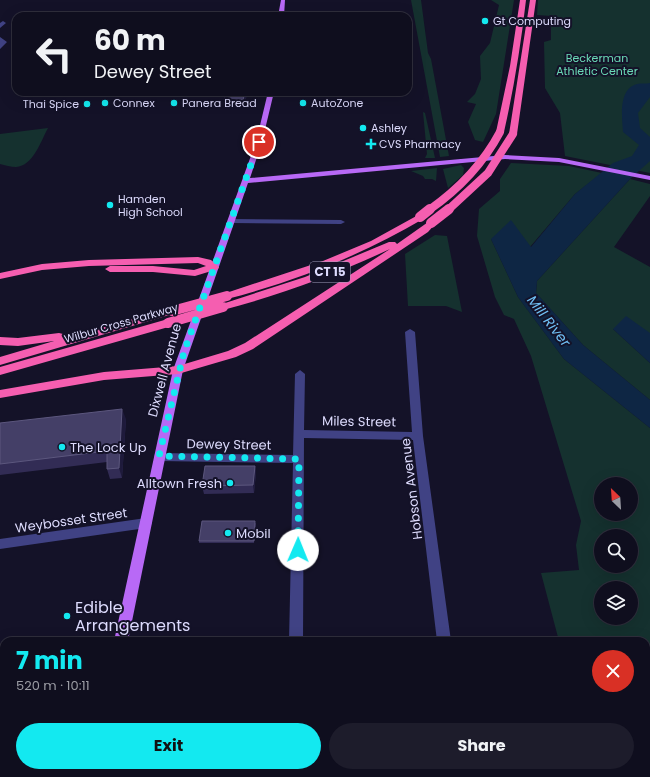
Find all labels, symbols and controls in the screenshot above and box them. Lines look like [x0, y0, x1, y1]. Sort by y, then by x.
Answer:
place label: Gt Computing [493, 13, 571, 29]
marker: Gt Computing [480, 16, 490, 26]
text: 60 m [94, 21, 166, 60]
icon: left [28, 28, 80, 80]
park label: Beckerman Athletic Center [556, 50, 638, 79]
text: Dewey Street [94, 59, 211, 84]
place label: Connex [113, 95, 155, 111]
place label: Panera Bread [182, 95, 257, 111]
place label: AutoZone [311, 95, 364, 111]
place label: Thai Spice [23, 96, 79, 112]
marker: Connex [100, 98, 110, 108]
marker: Panera Bread [169, 98, 179, 108]
marker: AutoZone [298, 98, 308, 108]
marker: Thai Spice [82, 99, 92, 109]
place label: Ashley [371, 120, 408, 136]
marker: Ashley [358, 123, 368, 133]
pin [242, 125, 276, 159]
icon: arrive [248, 131, 270, 153]
place label: CVS Pharmacy [379, 136, 462, 152]
marker: CVS Pharmacy [366, 139, 376, 149]
place label: Hamden High School [118, 191, 183, 220]
marker: Hamden High School [105, 200, 115, 210]
road number: CT 15 [310, 262, 350, 282]
water label: Mill River [523, 291, 576, 352]
street label: Wilbur Cross Parkway [62, 299, 181, 347]
street label: Dixwell Avenue [143, 321, 186, 419]
street label: Miles Street [322, 411, 396, 432]
street label: Dewey Street [186, 434, 272, 455]
street label: Hobson Avenue [396, 437, 427, 541]
place label: The Lock Up [70, 438, 147, 457]
marker: The Lock Up [57, 442, 67, 452]
place label: Alltown Fresh [137, 474, 222, 493]
north arrow [594, 477, 638, 521]
map controls [594, 477, 638, 625]
marker: Alltown Fresh [225, 478, 235, 488]
street label: Weybosset Street [14, 503, 129, 538]
place label: Mobil [236, 524, 271, 543]
marker: Mobil [223, 528, 233, 538]
position arrow [277, 529, 319, 571]
button: search [594, 529, 638, 573]
button: layers [594, 581, 638, 625]
place label: Edible Arrangements [75, 596, 190, 637]
marker: Edible Arrangements [62, 611, 72, 621]
text: 7 min [16, 644, 83, 677]
button: close [592, 650, 634, 692]
text: 520 m · 10:11 [16, 676, 90, 695]
button: Exit [16, 723, 321, 769]
button: Share [329, 723, 634, 769]

